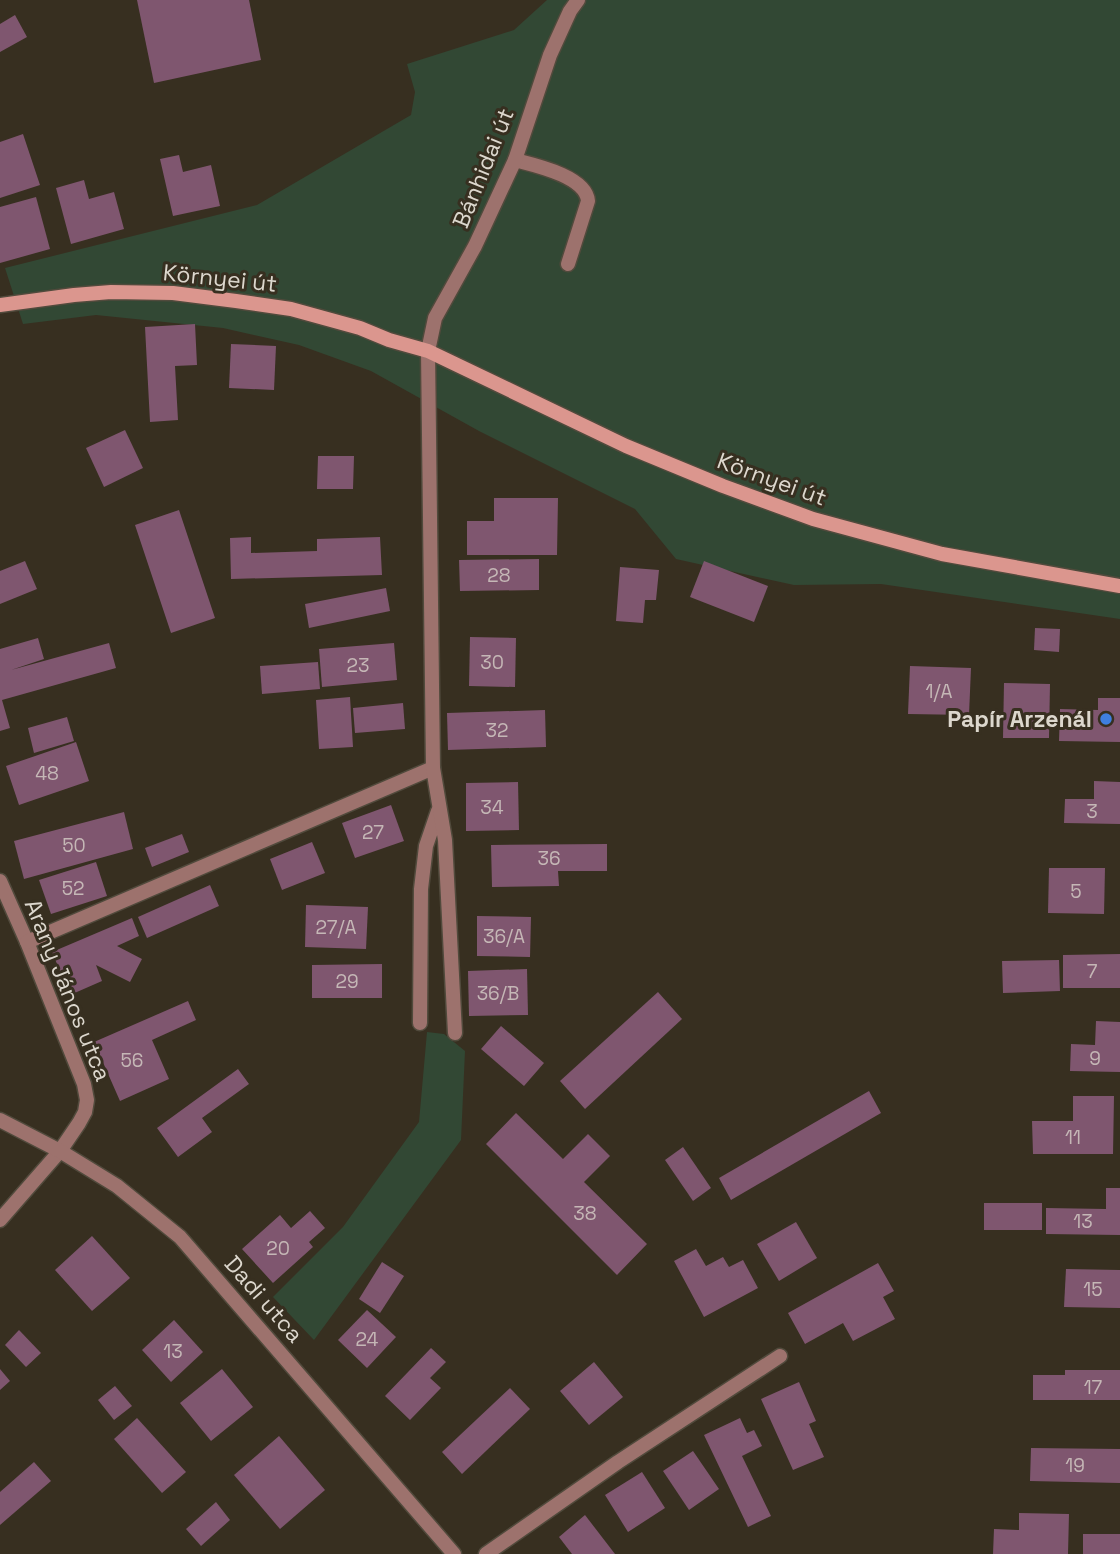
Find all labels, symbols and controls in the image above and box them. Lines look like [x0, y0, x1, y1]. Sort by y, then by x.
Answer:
street label: Bánhidai út [445, 104, 521, 232]
street label: Környei út [162, 257, 278, 299]
street label: Környei út [713, 445, 831, 513]
house number: 28 [487, 563, 511, 588]
house number: 30 [480, 650, 504, 675]
house number: 23 [347, 653, 369, 678]
house number: 1/A [926, 679, 952, 704]
place label: Papír Arzenál [947, 704, 1092, 734]
marker: Papír Arzenál [1098, 711, 1114, 727]
house number: 32 [486, 718, 508, 743]
house number: 48 [35, 761, 59, 786]
house number: 34 [480, 795, 504, 820]
house number: 3 [1086, 799, 1098, 824]
house number: 27 [362, 820, 384, 845]
house number: 50 [62, 833, 86, 858]
house number: 36 [537, 846, 561, 871]
house number: 52 [62, 876, 84, 901]
house number: 5 [1070, 879, 1082, 904]
street label: Arany János utca [18, 895, 118, 1085]
house number: 27/A [316, 915, 356, 940]
house number: 36/A [483, 924, 525, 949]
house number: 7 [1087, 959, 1098, 984]
house number: 29 [335, 969, 359, 994]
house number: 36/B [477, 981, 519, 1006]
house number: 9 [1089, 1046, 1101, 1071]
house number: 56 [120, 1048, 144, 1073]
house number: 11 [1065, 1125, 1081, 1150]
house number: 38 [573, 1201, 597, 1226]
house number: 13 [1073, 1209, 1093, 1234]
house number: 20 [266, 1236, 290, 1261]
street label: Dadi utca [218, 1249, 310, 1349]
house number: 15 [1083, 1277, 1103, 1302]
house number: 24 [356, 1327, 379, 1352]
house number: 13 [163, 1339, 183, 1364]
house number: 17 [1084, 1375, 1103, 1400]
house number: 19 [1065, 1453, 1085, 1478]

